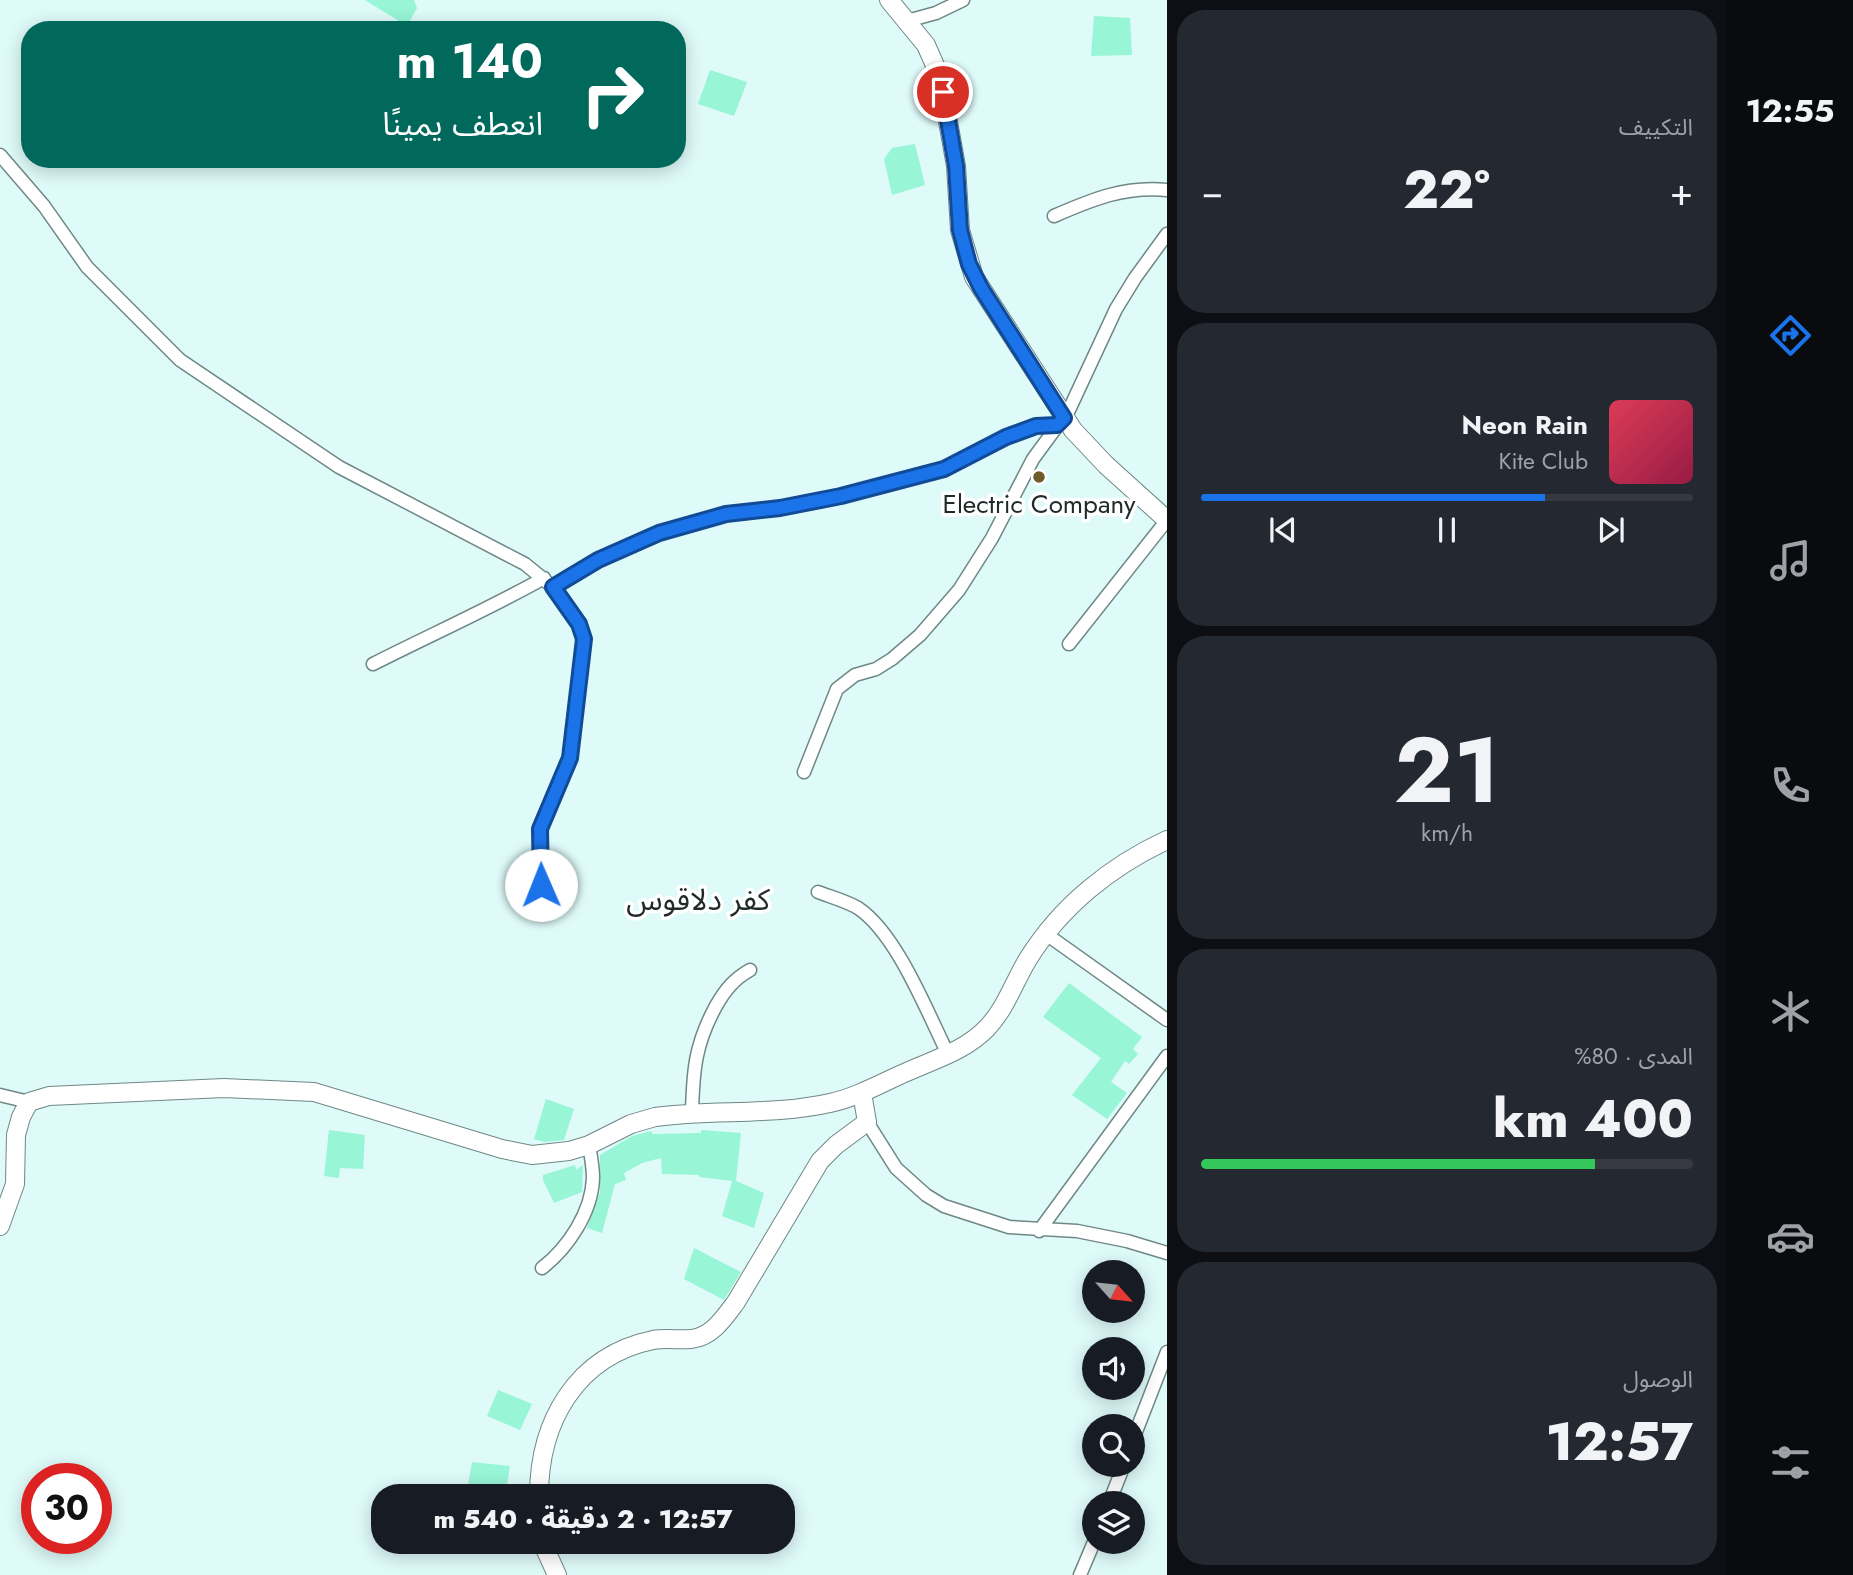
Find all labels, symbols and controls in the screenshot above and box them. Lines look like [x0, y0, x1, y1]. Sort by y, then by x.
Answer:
text: 140 m [397, 26, 543, 96]
icon: right [567, 49, 658, 140]
pin [913, 62, 973, 122]
icon: arrive [924, 73, 962, 111]
text: 12:55 [1746, 88, 1834, 134]
text: انعطف يمينًا [382, 101, 543, 147]
text: التكييف [1619, 110, 1693, 144]
text: 22° [1403, 152, 1490, 228]
text: − [1201, 164, 1223, 219]
text: + [1670, 164, 1693, 219]
icon: directions [1766, 311, 1815, 360]
text: Neon Rain [1461, 406, 1588, 444]
text: Kite Club [1499, 444, 1588, 478]
marker: Electric Company [1031, 469, 1047, 485]
place label: Electric Company [943, 485, 1136, 523]
icon: previous [1264, 511, 1302, 549]
icon: pause [1428, 511, 1466, 549]
icon: next [1592, 511, 1630, 549]
icon: music [1766, 536, 1815, 585]
text: 21 [1394, 705, 1500, 836]
icon: phone [1766, 761, 1815, 810]
text: km/h [1421, 816, 1473, 850]
position arrow [504, 848, 578, 922]
district label: كفر دلاقوس [626, 878, 770, 921]
icon: climate [1766, 987, 1815, 1036]
text: المدى · 80% [1574, 1039, 1693, 1073]
text: 400 km [1493, 1081, 1693, 1157]
icon: car [1766, 1212, 1815, 1261]
north arrow [1082, 1260, 1144, 1323]
map controls [1082, 1260, 1145, 1554]
button: sound [1082, 1337, 1145, 1400]
text: الوصول [1623, 1362, 1693, 1396]
text: 12:57 [1546, 1404, 1693, 1480]
button: search [1082, 1414, 1145, 1477]
icon: filters [1766, 1438, 1815, 1487]
speed limit sign: 30 [21, 1463, 112, 1554]
button: layers [1082, 1491, 1145, 1554]
text: 12:57 · 2 دقيقة · 540 m [434, 1500, 733, 1538]

